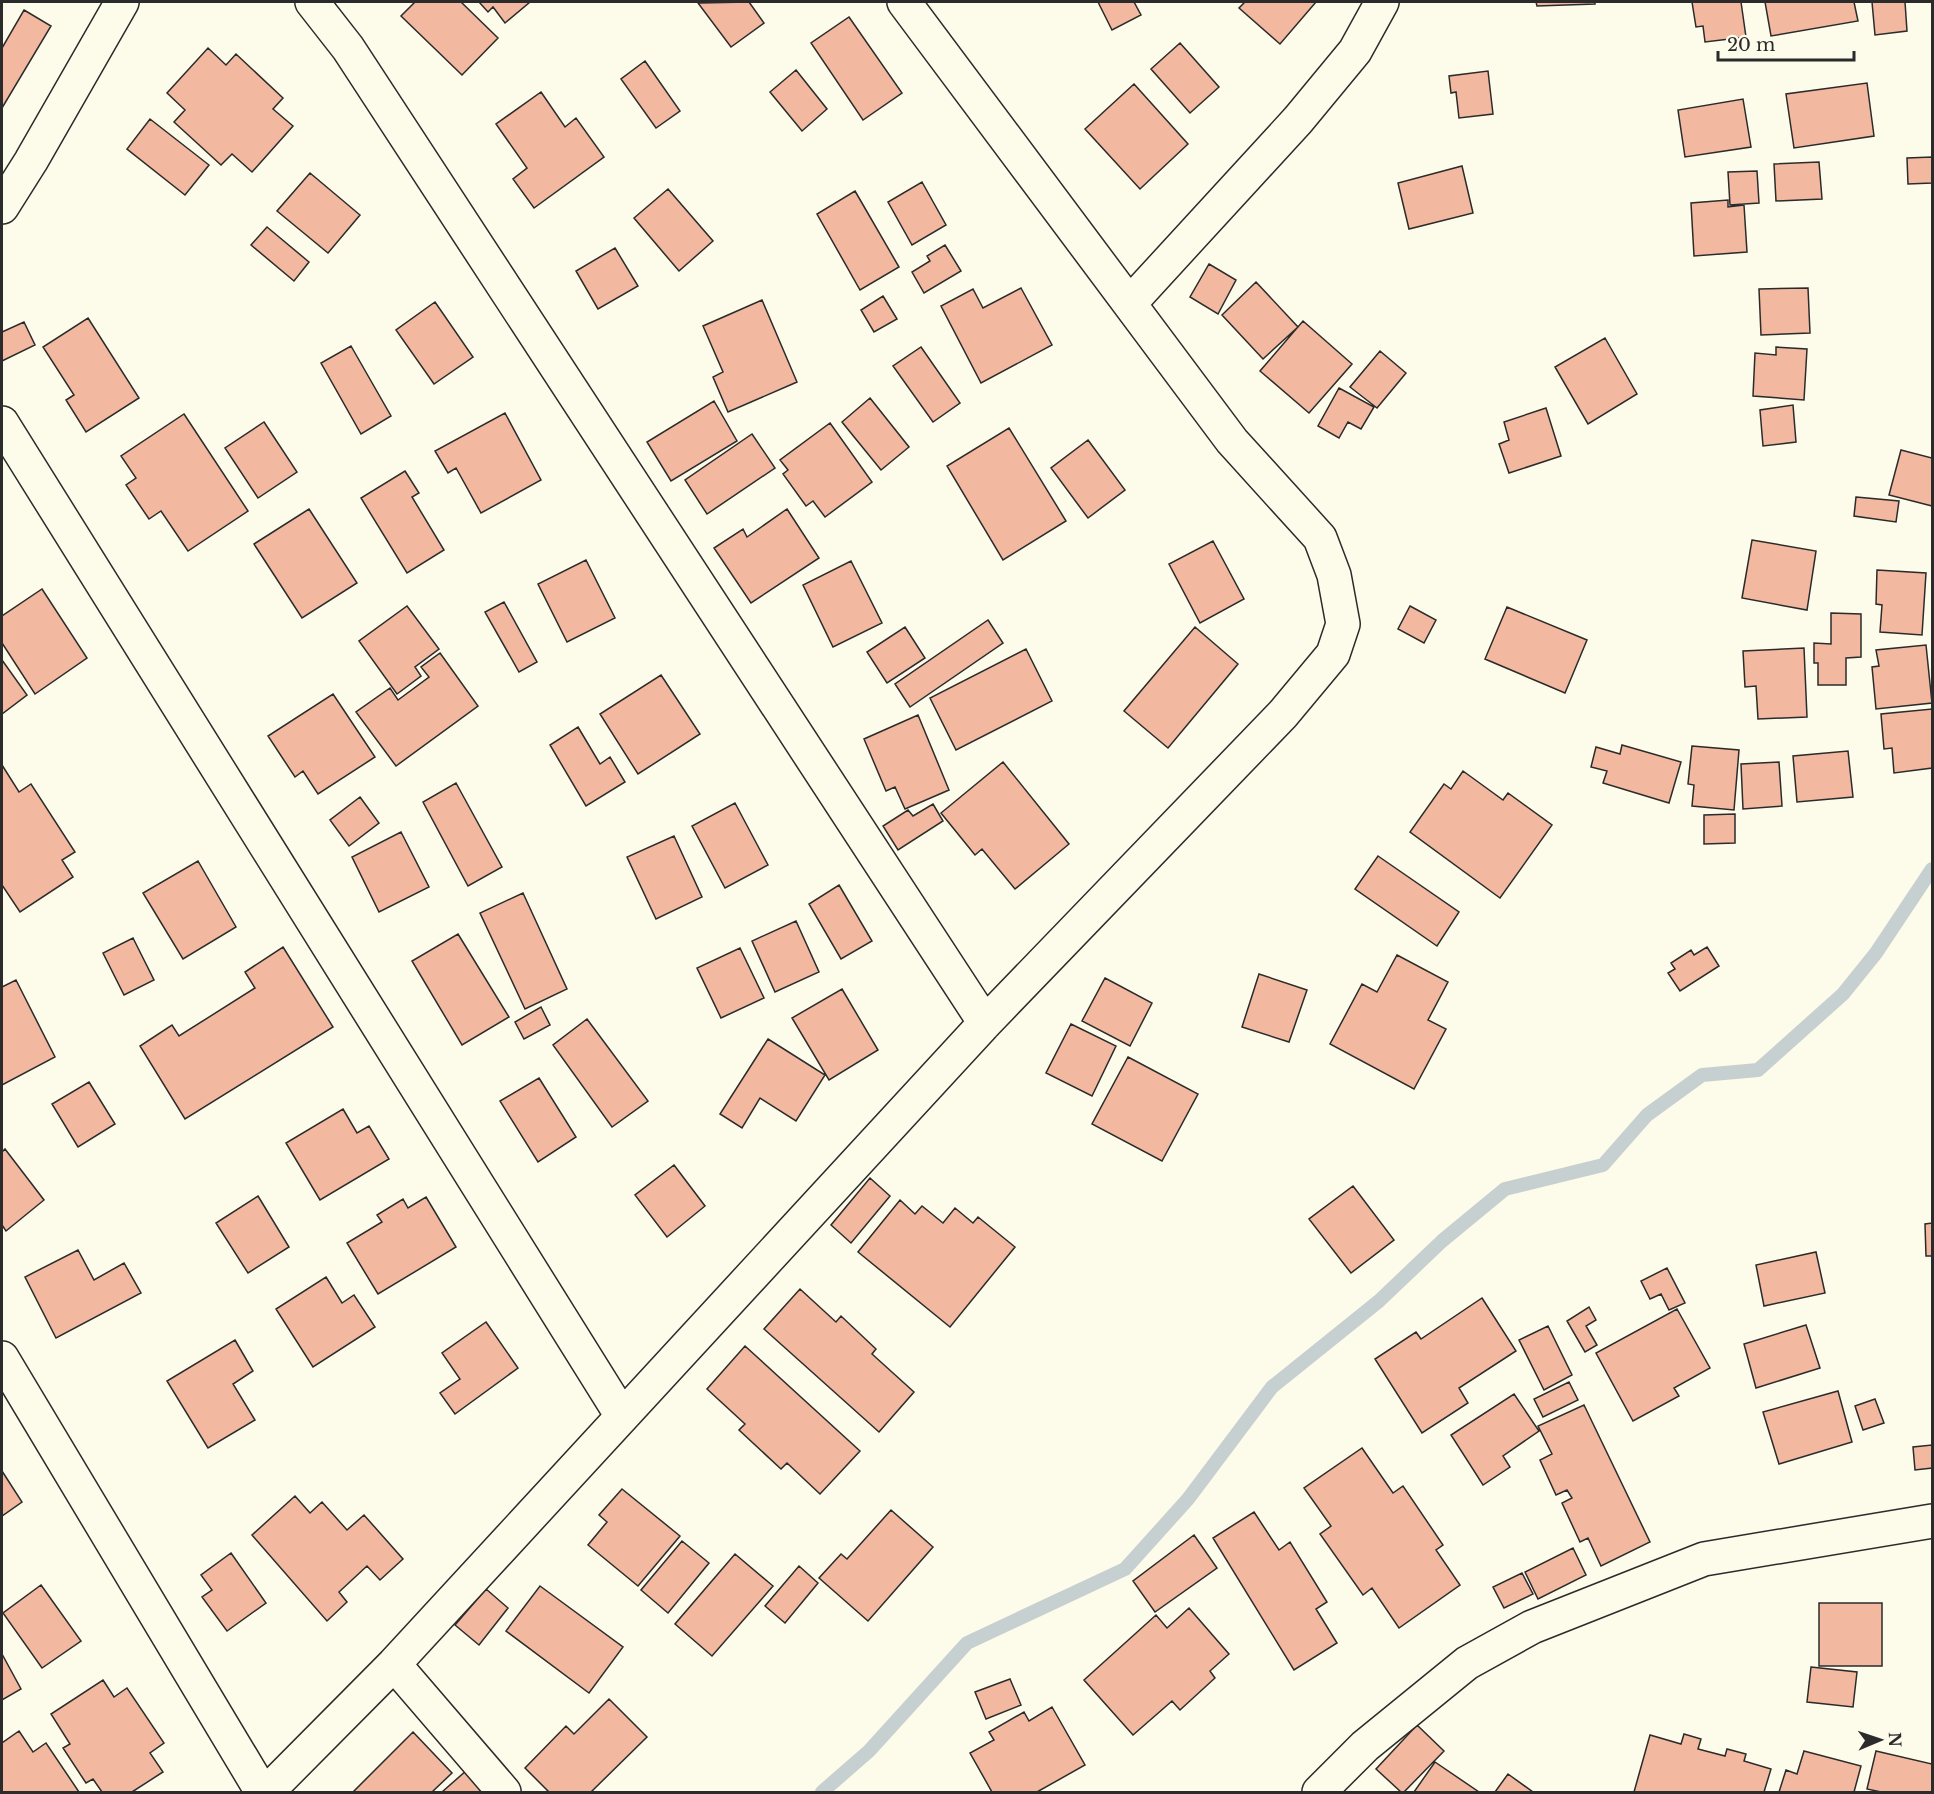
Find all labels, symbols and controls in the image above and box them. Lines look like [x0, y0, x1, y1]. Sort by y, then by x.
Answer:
scale bar [1718, 24, 1854, 62]
text: 20 m [1727, 34, 1775, 56]
north arrow [1850, 1710, 1910, 1770]
text: N [1885, 1732, 1905, 1747]

